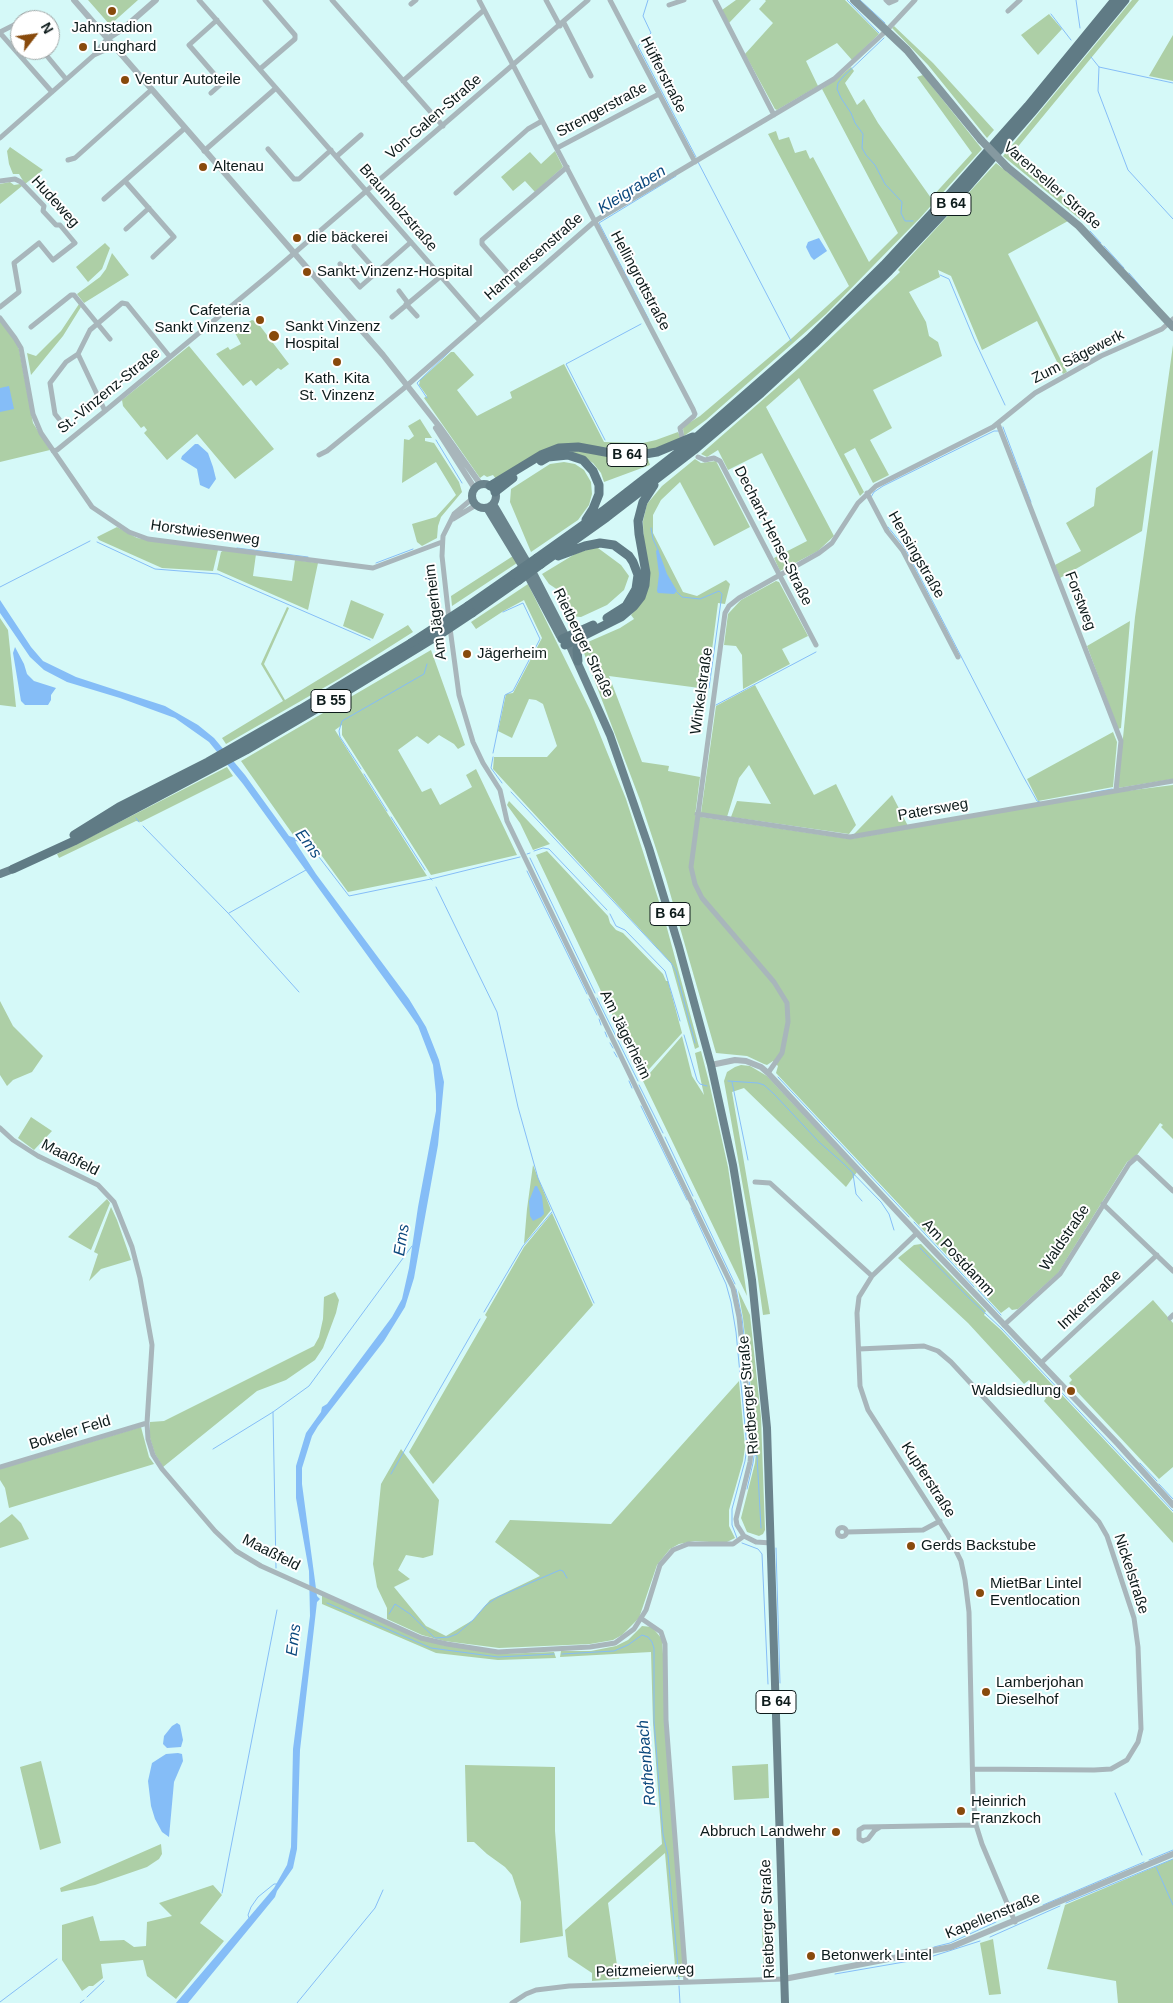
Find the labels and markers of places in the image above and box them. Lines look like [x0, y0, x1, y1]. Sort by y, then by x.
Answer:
marker: Jahnstadion [106, 5, 118, 17]
place label: Jahnstadion [72, 19, 152, 37]
place label: Lunghard [93, 38, 156, 56]
marker: Lunghard [77, 41, 89, 53]
place label: Ventur Autoteile [135, 71, 241, 89]
marker: Ventur Autoteile [119, 74, 131, 86]
place label: Altenau [213, 158, 264, 176]
marker: Altenau [197, 161, 209, 173]
place label: die bäckerei [307, 229, 388, 247]
marker: die bäckerei [291, 232, 303, 244]
place label: Sankt-Vinzenz-Hospital [317, 263, 473, 281]
marker: Sankt-Vinzenz-Hospital [301, 266, 313, 278]
place label: Cafeteria Sankt Vinzenz [154, 302, 250, 337]
marker: Cafeteria Sankt Vinzenz [254, 314, 266, 326]
place label: Sankt Vinzenz Hospital [285, 318, 381, 353]
marker: Sankt Vinzenz Hospital [267, 329, 281, 343]
marker: Kath. Kita St. Vinzenz [331, 356, 343, 368]
place label: Kath. Kita St. Vinzenz [299, 370, 375, 405]
place label: Jägerheim [477, 645, 547, 663]
marker: Jägerheim [461, 648, 473, 660]
place label: Waldsiedlung [972, 1382, 1061, 1400]
marker: Waldsiedlung [1065, 1385, 1077, 1397]
place label: Gerds Backstube [921, 1537, 1036, 1555]
marker: Gerds Backstube [905, 1540, 917, 1552]
place label: MietBar Lintel Eventlocation [990, 1575, 1082, 1610]
marker: MietBar Lintel Eventlocation [974, 1587, 986, 1599]
place label: Lamberjohan Dieselhof [996, 1674, 1084, 1709]
marker: Lamberjohan Dieselhof [980, 1686, 992, 1698]
place label: Heinrich Franzkoch [971, 1793, 1041, 1828]
marker: Heinrich Franzkoch [955, 1805, 967, 1817]
place label: Abbruch Landwehr [700, 1823, 826, 1841]
marker: Abbruch Landwehr [830, 1826, 842, 1838]
place label: Betonwerk Lintel [821, 1947, 932, 1965]
marker: Betonwerk Lintel [805, 1950, 817, 1962]

